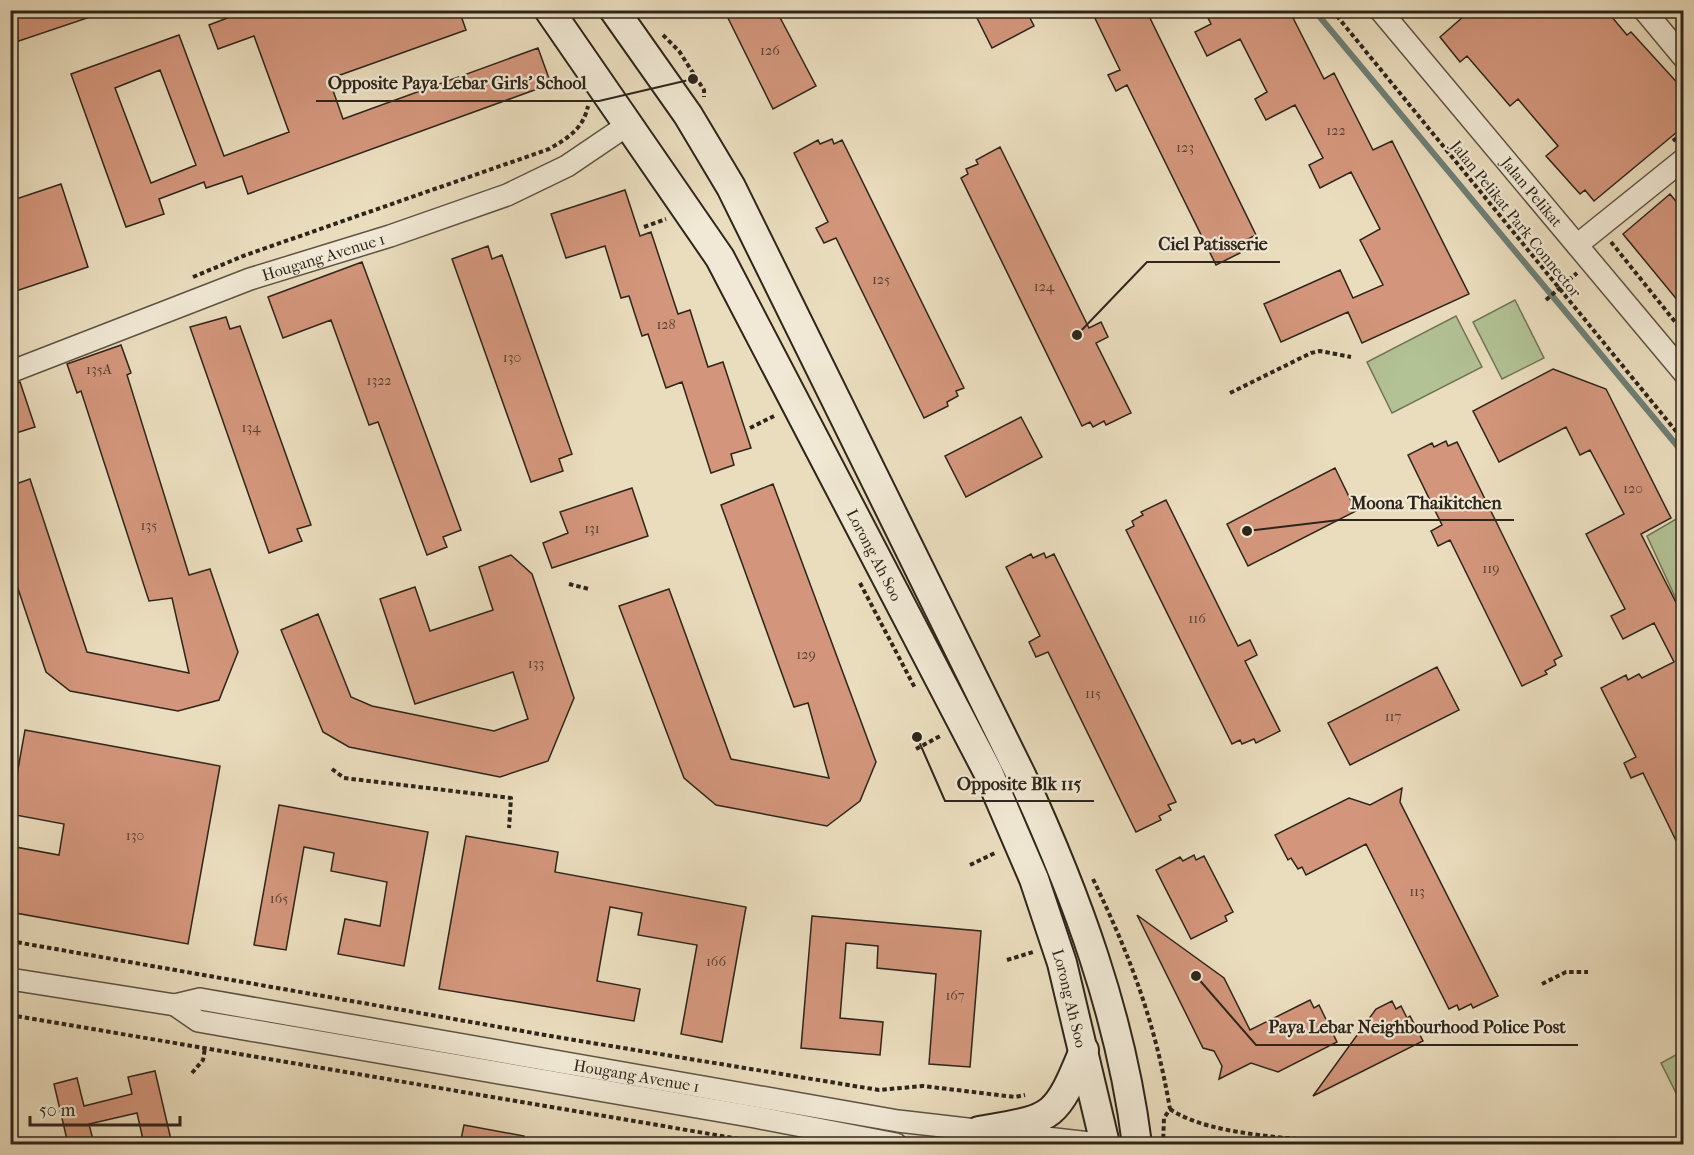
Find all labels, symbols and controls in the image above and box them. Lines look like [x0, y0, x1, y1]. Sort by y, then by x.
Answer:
house number: 126 [760, 42, 780, 59]
callout: Opposite Paya Lebar Girls' School [316, 65, 599, 101]
text: Opposite Paya Lebar Girls' School [328, 73, 587, 94]
house number: 122 [1326, 122, 1346, 139]
street label: Jalan Pelikat Park Connector [1445, 135, 1585, 302]
house number: 123 [1176, 139, 1194, 156]
street label: Jalan Pelikat [1496, 151, 1567, 231]
callout: Ciel Patisserie [1147, 226, 1280, 262]
street label: Hougang Avenue 1 [259, 229, 387, 284]
text: Ciel Patisserie [1158, 234, 1268, 255]
house number: 125 [872, 271, 890, 288]
house number: 124 [1034, 278, 1055, 295]
house number: 128 [656, 316, 676, 333]
house number: 130 [503, 349, 521, 366]
house number: 135A [86, 361, 113, 378]
house number: 1322 [366, 372, 392, 389]
house number: 134 [241, 419, 261, 436]
house number: 120 [1623, 480, 1643, 497]
callout: Moona Thaikitchen [1339, 484, 1514, 520]
text: Moona Thaikitchen [1349, 493, 1502, 514]
street label: Lorong Ah Soo [843, 506, 907, 604]
house number: 135 [141, 517, 157, 534]
house number: 131 [584, 520, 600, 537]
house number: 119 [1482, 560, 1500, 577]
house number: 116 [1188, 610, 1206, 627]
house number: 129 [796, 646, 816, 663]
house number: 133 [528, 655, 544, 672]
house number: 115 [1085, 685, 1101, 702]
house number: 117 [1385, 708, 1402, 725]
callout: Opposite Blk 115 [945, 765, 1094, 801]
text: Opposite Blk 115 [957, 774, 1081, 795]
house number: 130 [126, 827, 144, 844]
house number: 113 [1409, 883, 1425, 900]
house number: 165 [270, 890, 288, 907]
street label: Lorong Ah Soo [1048, 946, 1091, 1049]
house number: 166 [706, 953, 726, 970]
house number: 167 [945, 987, 965, 1004]
callout: Paya Lebar Neighbourhood Police Post [1256, 1009, 1578, 1045]
text: Paya Lebar Neighbourhood Police Post [1268, 1017, 1566, 1038]
street label: Hougang Avenue 1 [572, 1055, 701, 1096]
scale bar [30, 1089, 180, 1127]
text: 50 m [39, 1100, 76, 1121]

